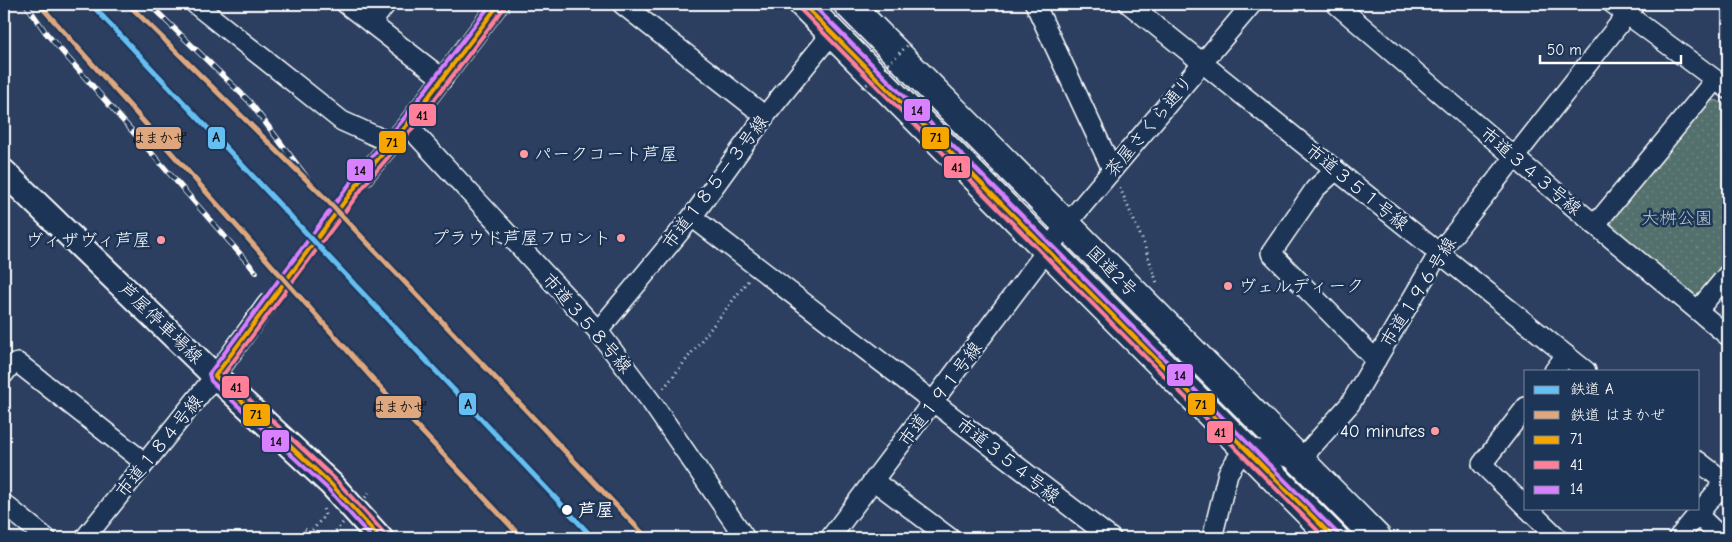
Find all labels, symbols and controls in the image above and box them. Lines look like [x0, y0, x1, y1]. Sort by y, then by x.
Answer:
scale bar [1540, 32, 1681, 64]
text: 50 m [1547, 41, 1582, 59]
street label: 茶屋さくら通り [1101, 71, 1198, 181]
line badge: 14 [903, 98, 931, 122]
text: 14 [911, 102, 923, 119]
line badge: 41 [408, 103, 437, 127]
text: 41 [416, 107, 428, 124]
street label: 市道１８５－３号線 [658, 111, 773, 253]
street label: 市道３４３号線 [1476, 123, 1586, 220]
line badge: はまかぜ [135, 126, 182, 150]
line badge: A [207, 126, 226, 150]
line badge: 71 [921, 126, 950, 150]
text: A [212, 129, 220, 146]
text: 71 [930, 129, 942, 146]
text: はまかぜ [131, 130, 187, 147]
line badge: 71 [378, 130, 407, 154]
text: 71 [386, 134, 398, 151]
street label: 市道３５１号線 [1301, 140, 1412, 235]
place label: パークコート芦屋 [534, 144, 678, 165]
marker: パークコート芦屋 [518, 148, 530, 160]
line badge: 41 [943, 155, 971, 179]
line badge: 14 [346, 158, 374, 182]
text: 41 [951, 159, 963, 176]
text: 14 [354, 162, 366, 179]
park label: 大桝公園 [1641, 208, 1713, 229]
place label: プラウド芦屋フロント [431, 228, 611, 249]
place label: ヴィザヴィ芦屋 [25, 230, 151, 251]
marker: プラウド芦屋フロント [615, 232, 627, 244]
street label: 市道１９６号線 [1376, 233, 1461, 351]
marker: ヴィザヴィ芦屋 [155, 234, 167, 246]
street label: 国道2号 [1082, 242, 1141, 301]
street label: 市道３５８号線 [537, 269, 636, 378]
place label: ヴェルディーク [1238, 276, 1364, 297]
street label: 芦屋停車場線 [115, 278, 207, 368]
marker: ヴェルディーク [1222, 280, 1234, 292]
street label: 市道１９１号線 [894, 338, 987, 451]
line badge: 14 [1166, 363, 1194, 387]
text: 14 [1174, 367, 1186, 384]
legend [1524, 370, 1700, 510]
line badge: 41 [221, 375, 250, 399]
text: 41 [230, 379, 242, 396]
text: 鉄道 A [1570, 380, 1614, 398]
street label: 市道１８４号線 [112, 391, 207, 502]
line badge: A [458, 392, 477, 416]
line badge: 71 [1187, 392, 1216, 416]
line badge: はまかぜ [375, 395, 422, 419]
text: A [464, 396, 472, 413]
text: 71 [1195, 396, 1207, 413]
text: はまかぜ [371, 399, 427, 416]
line badge: 71 [242, 403, 271, 427]
text: 71 [250, 406, 262, 423]
text: 鉄道 はまかぜ [1570, 406, 1665, 424]
street label: 市道３５４号線 [952, 413, 1064, 507]
line badge: 41 [1206, 420, 1234, 444]
place label: 40 minutes [1340, 421, 1425, 442]
text: 41 [1214, 424, 1226, 441]
marker: 40 minutes [1429, 425, 1441, 437]
line badge: 14 [261, 429, 290, 453]
text: 71 [1570, 430, 1583, 448]
text: 14 [270, 433, 282, 450]
text: 41 [1570, 456, 1583, 474]
text: 14 [1570, 480, 1583, 498]
place label: 芦屋 [578, 500, 614, 521]
marker: 芦屋 [560, 503, 574, 517]

